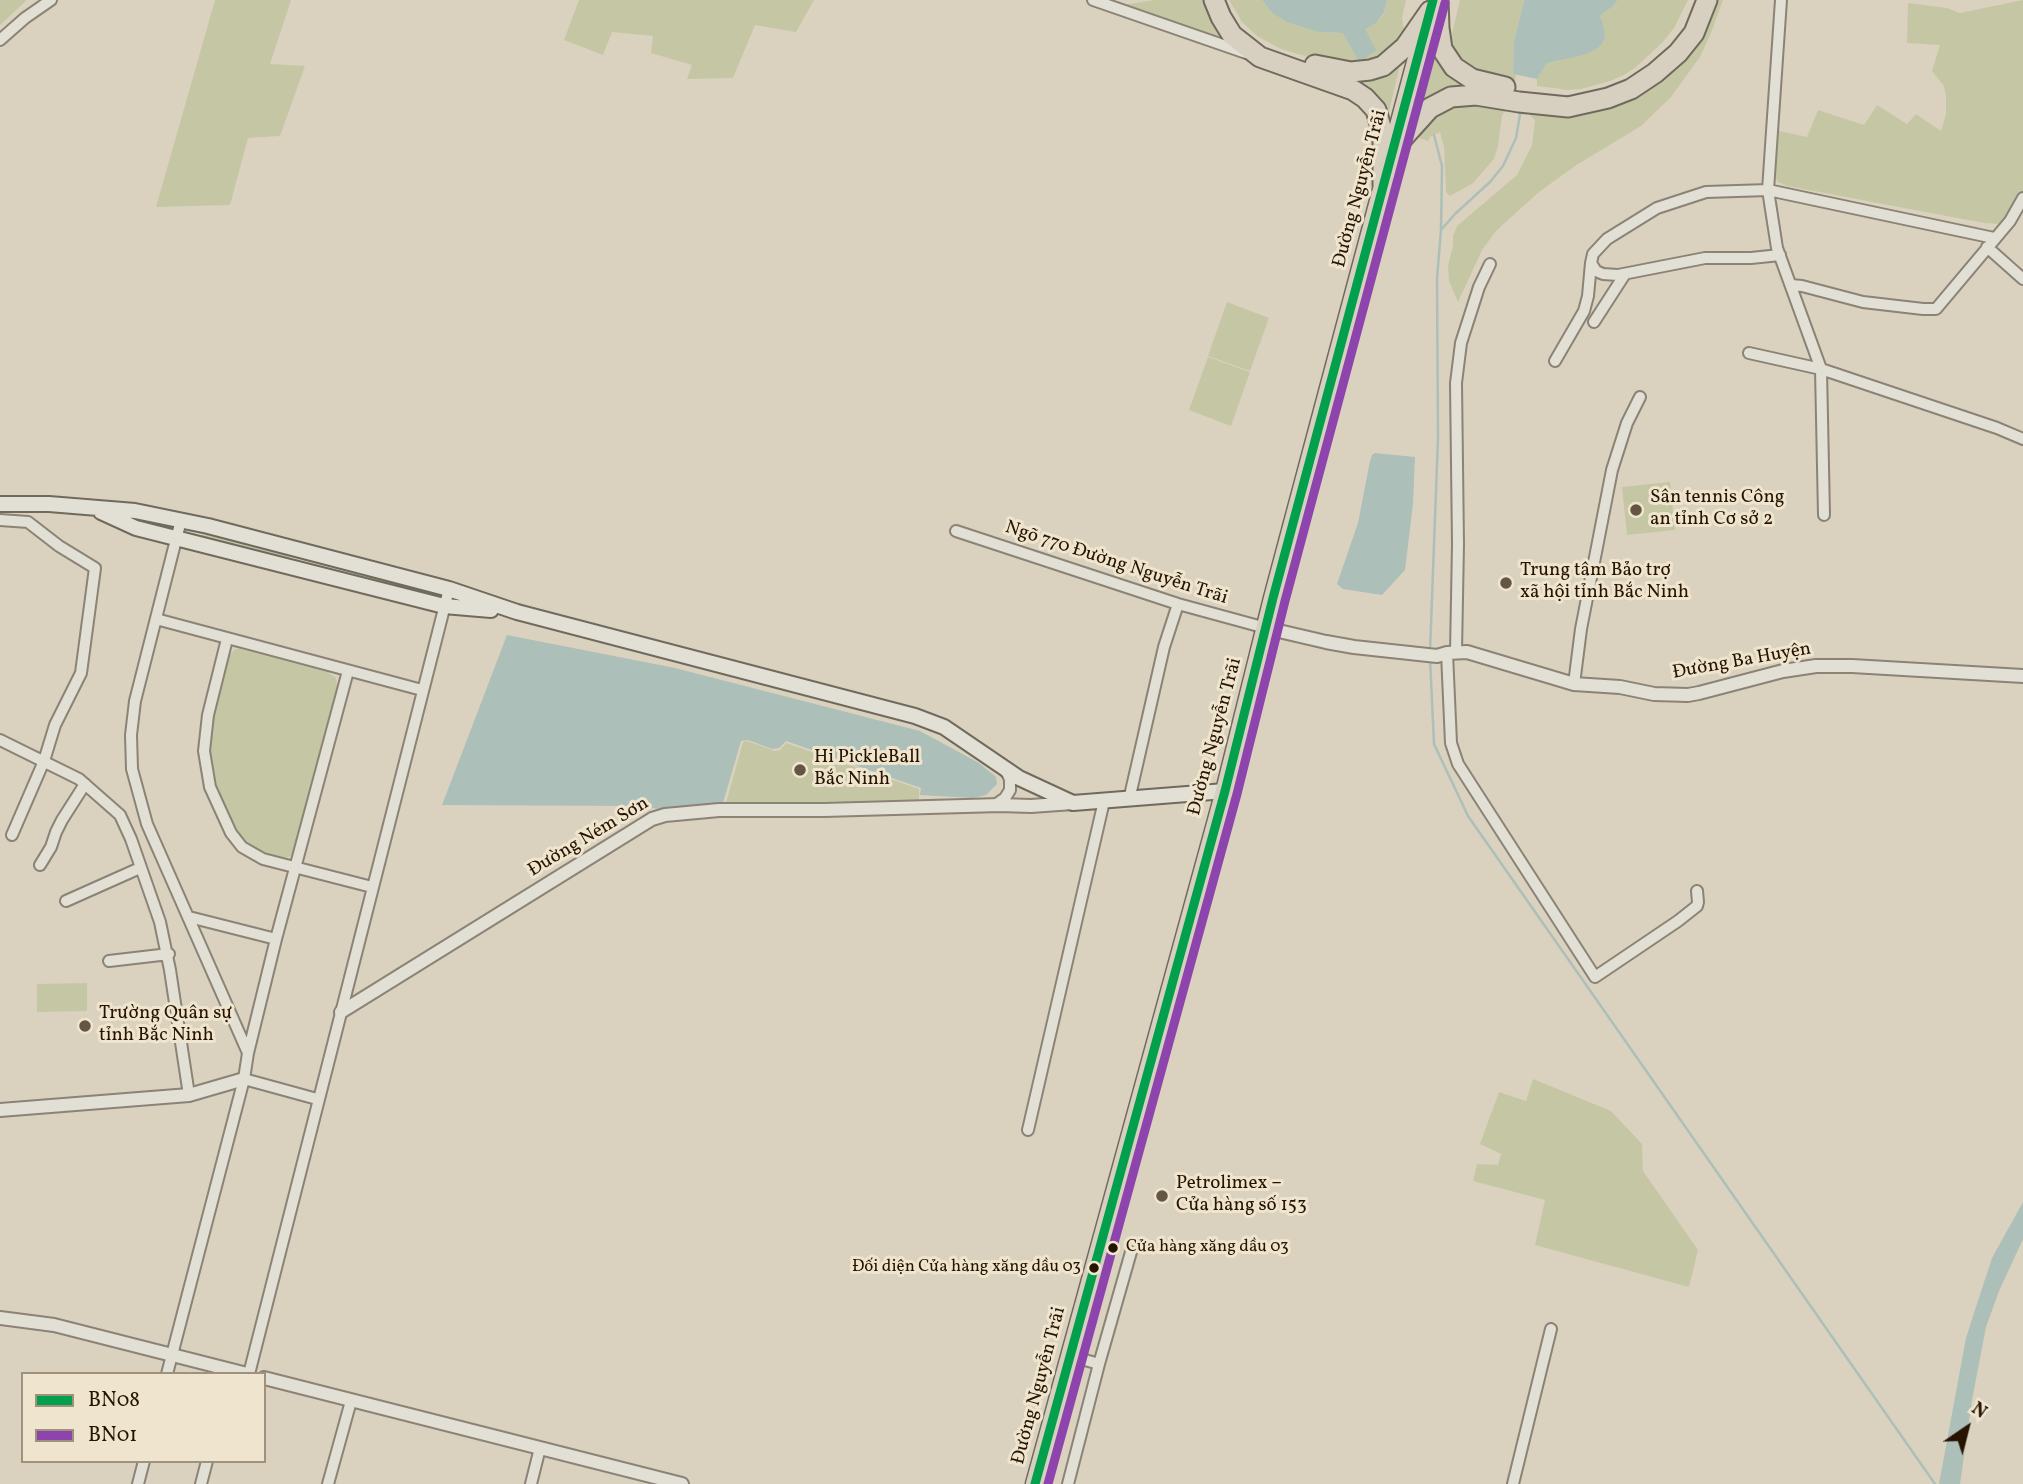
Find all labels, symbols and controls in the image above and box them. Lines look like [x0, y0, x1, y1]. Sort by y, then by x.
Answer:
street label: Đường Nguyễn Trãi [1329, 108, 1393, 270]
place label: Sân tennis Công an tỉnh Cơ sở 2 [1650, 488, 1784, 532]
marker: Sân tennis Công an tỉnh Cơ sở 2 [1628, 502, 1644, 518]
street label: Ngõ 770 Đường Nguyễn Trãi [1002, 517, 1230, 611]
place label: Trung tâm Bảo trợ xã hội tỉnh Bắc Ninh [1520, 561, 1689, 605]
marker: Trung tâm Bảo trợ xã hội tỉnh Bắc Ninh [1498, 575, 1514, 591]
street label: Đường Ba Huyện [1671, 639, 1813, 685]
street label: Đường Nguyễn Trãi [1184, 656, 1248, 818]
place label: Hi PickleBall Bắc Ninh [814, 748, 920, 792]
marker: Hi PickleBall Bắc Ninh [792, 762, 808, 778]
street label: Đường Ném Sơn [525, 793, 653, 883]
place label: Trường Quân sự tỉnh Bắc Ninh [99, 1004, 232, 1048]
marker: Trường Quân sự tỉnh Bắc Ninh [77, 1018, 93, 1034]
place label: Petrolimex – Cửa hàng số 153 [1176, 1174, 1307, 1218]
marker: Petrolimex – Cửa hàng số 153 [1154, 1188, 1170, 1204]
place label: Cửa hàng xăng dầu 03 [1126, 1238, 1289, 1258]
marker: Cửa hàng xăng dầu 03 [1106, 1241, 1120, 1255]
place label: Đối diện Cửa hàng xăng dầu 03 [852, 1258, 1081, 1278]
marker: Đối diện Cửa hàng xăng dầu 03 [1087, 1261, 1101, 1275]
street label: Đường Nguyễn Trãi [1008, 1305, 1072, 1467]
legend [21, 1372, 266, 1463]
text: BN08 [88, 1386, 140, 1415]
north arrow [1932, 1393, 2002, 1463]
text: N [1966, 1396, 1992, 1425]
text: BN01 [88, 1421, 137, 1450]

